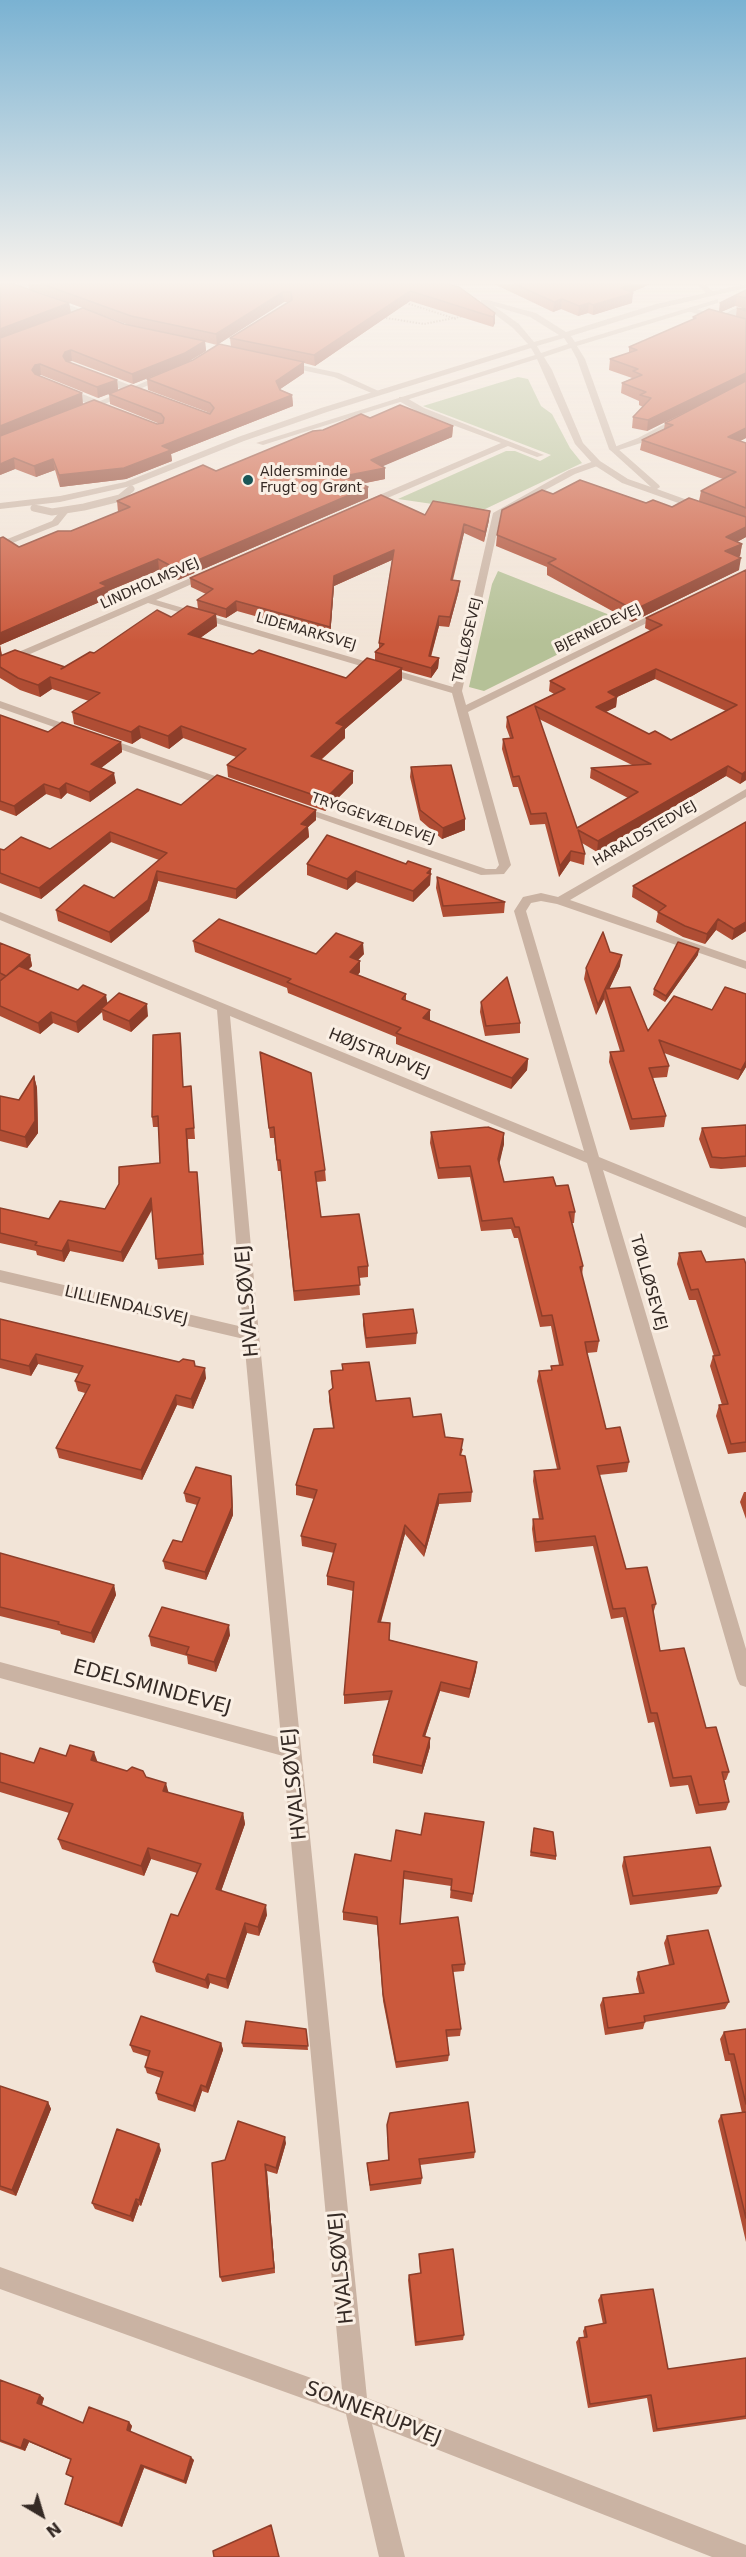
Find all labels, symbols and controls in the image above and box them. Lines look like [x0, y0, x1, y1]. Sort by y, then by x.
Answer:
place label: Aldersminde Frugt og Grønt [260, 464, 362, 496]
marker: Aldersminde Frugt og Grønt [241, 473, 255, 487]
street label: LINDHOLMSVEJ [98, 555, 202, 613]
street label: TØLLØSEVEJ [450, 596, 486, 684]
street label: BJERNEDEVEJ [552, 601, 644, 657]
street label: LIDEMARKSVEJ [254, 610, 358, 654]
street label: TRYGGEVÆLDEVEJ [309, 790, 437, 848]
street label: HARALDSTEDVEJ [590, 798, 700, 870]
street label: HØJSTRUPVEJ [326, 1025, 432, 1083]
street label: TØLLØSEVEJ [625, 1233, 671, 1333]
street label: HVALSØVEJ [231, 1244, 265, 1358]
street label: LILLIENDALSVEJ [62, 1282, 190, 1330]
street label: EDELSMINDEVEJ [70, 1655, 234, 1721]
street label: HVALSØVEJ [277, 1727, 313, 1841]
street label: HVALSØVEJ [324, 2211, 360, 2325]
street label: SONNERUPVEJ [302, 2377, 444, 2451]
north arrow [12, 2485, 72, 2545]
text: N [42, 2518, 65, 2541]

